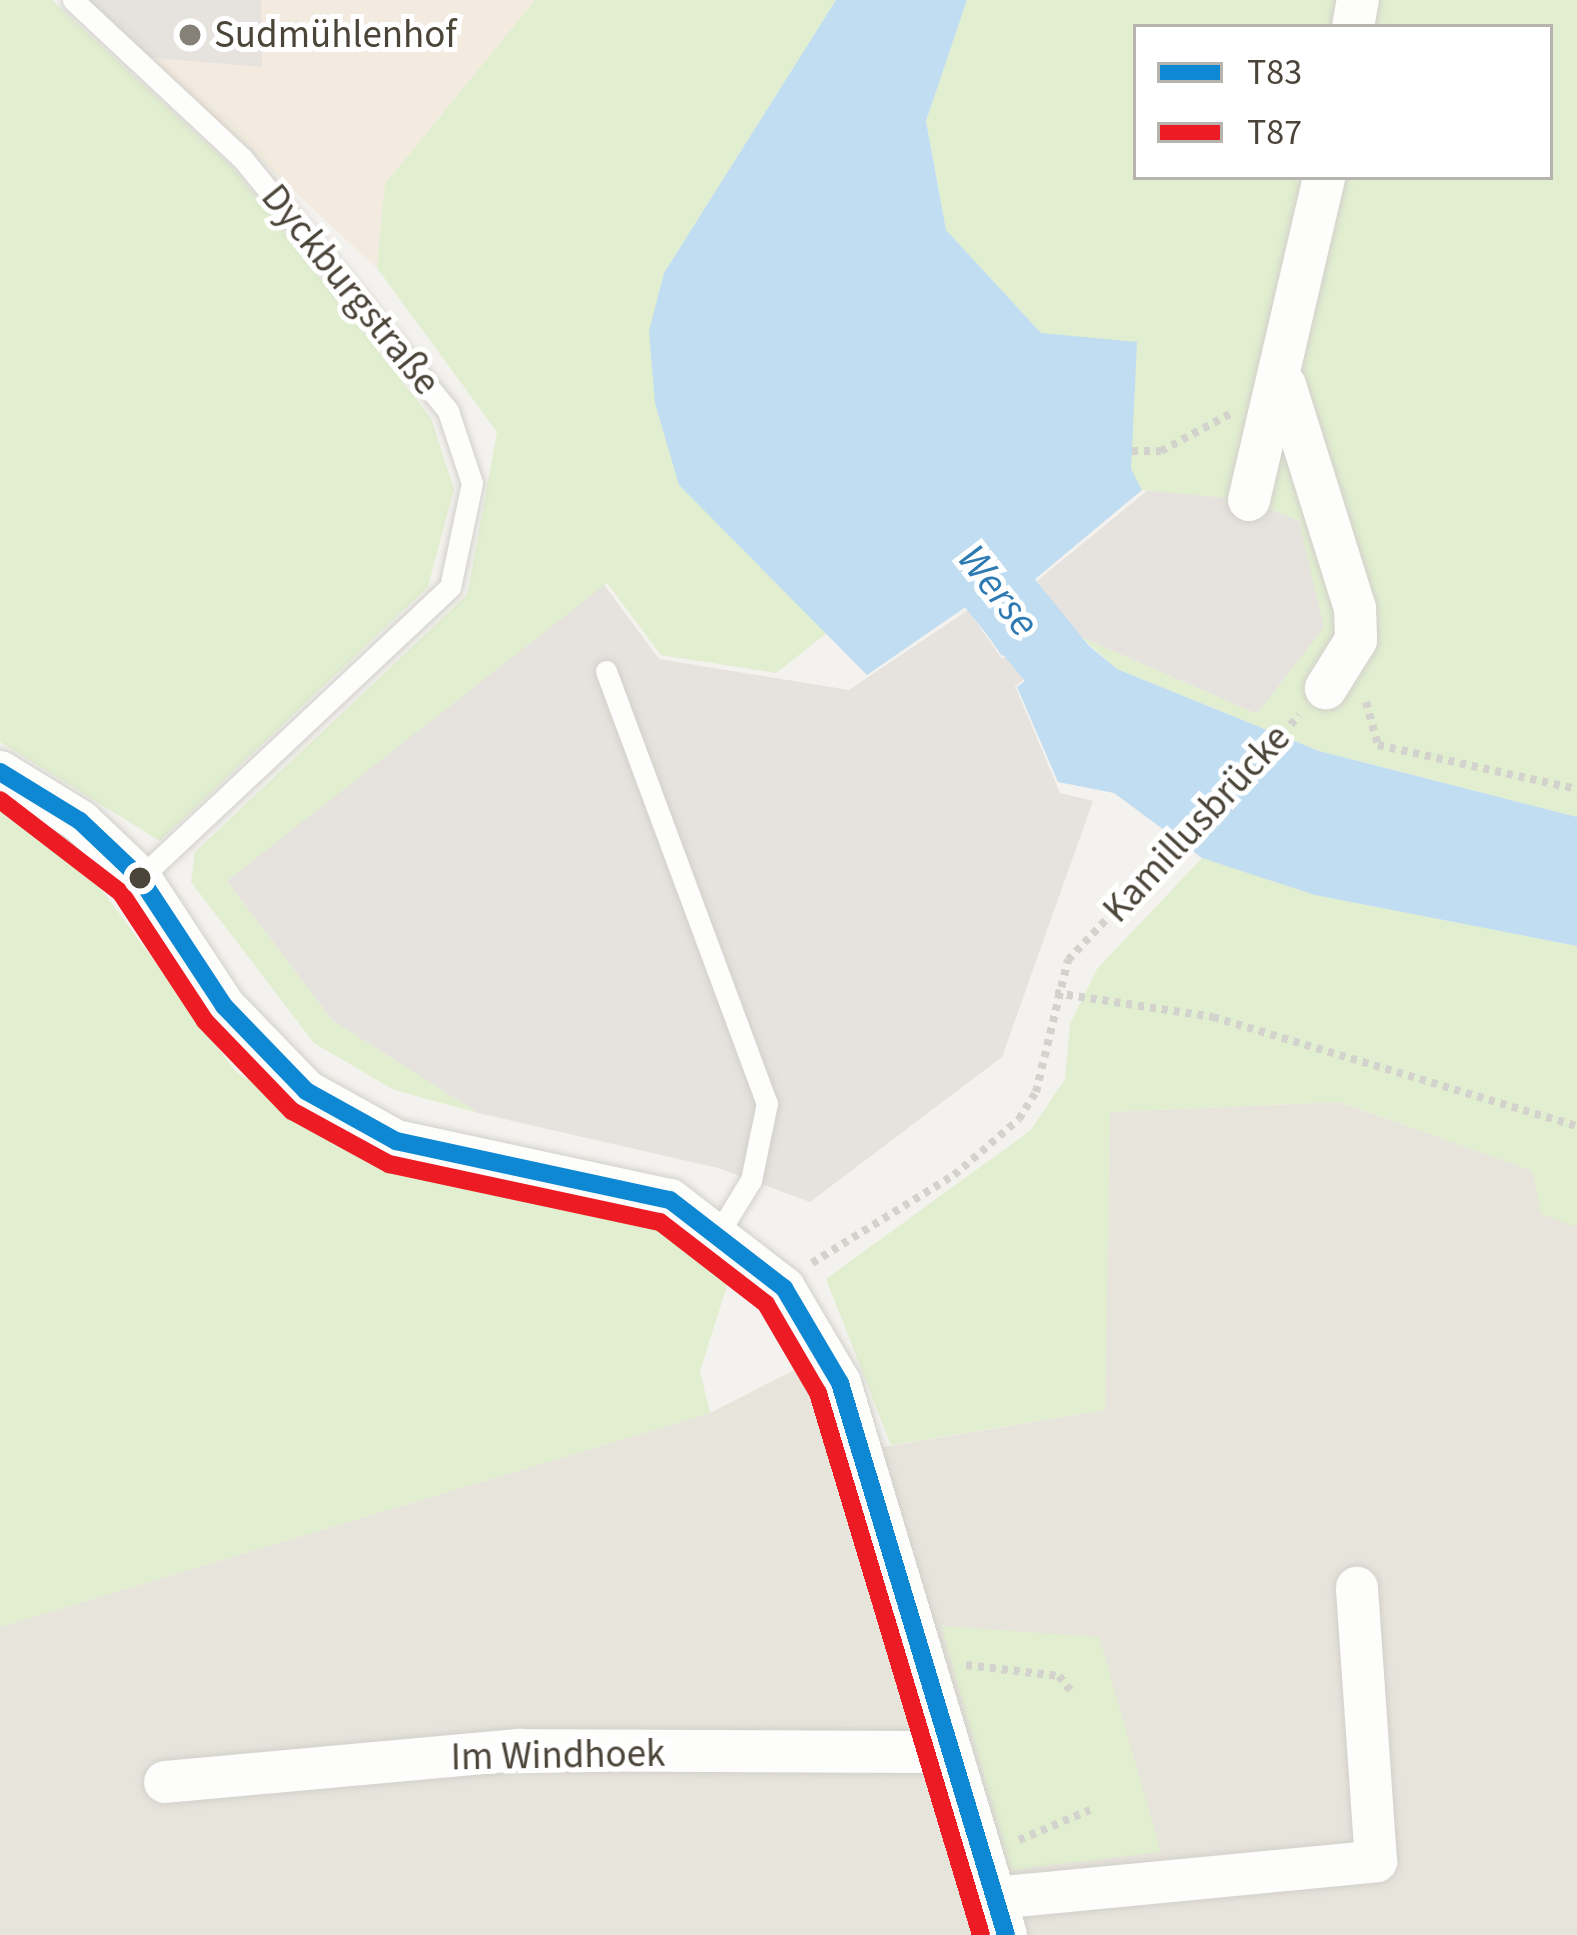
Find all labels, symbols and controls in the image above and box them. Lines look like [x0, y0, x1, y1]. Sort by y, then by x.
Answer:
place label: Sudmühlenhof [214, 12, 457, 58]
marker: Sudmühlenhof [177, 22, 203, 48]
legend [1133, 24, 1553, 180]
text: T83 [1247, 47, 1302, 98]
text: T87 [1247, 107, 1302, 158]
street label: Dyckburgstraße [251, 175, 449, 405]
water label: Werse [947, 535, 1049, 647]
street label: Kamillusbrücke [1093, 715, 1301, 933]
unlabelled marker [129, 867, 151, 889]
street label: Im Windhoek [450, 1731, 666, 1781]

